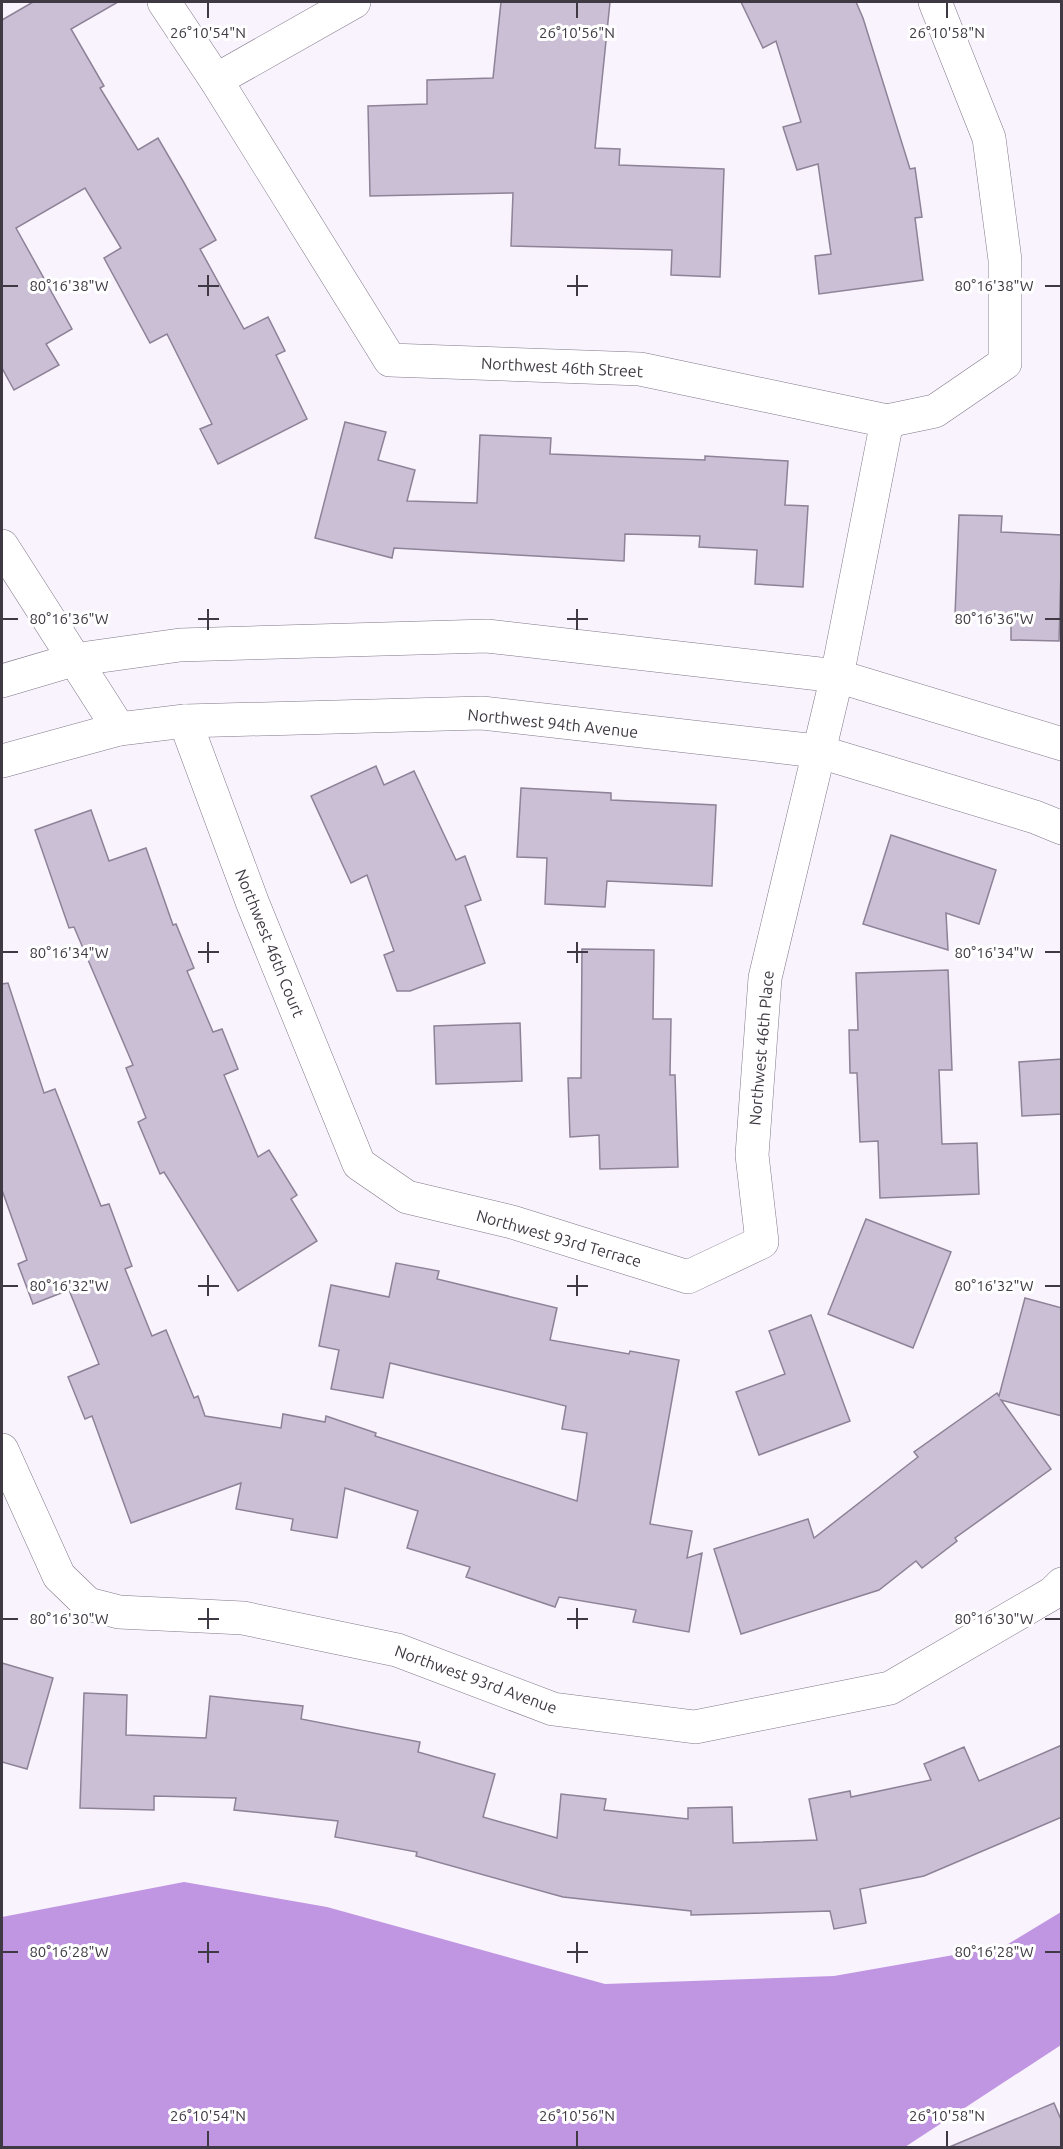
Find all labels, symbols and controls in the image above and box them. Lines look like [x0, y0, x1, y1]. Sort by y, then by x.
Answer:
text: 26°10'54"N [170, 24, 246, 41]
text: 26°10'56"N [539, 24, 615, 41]
text: 26°10'58"N [909, 24, 985, 41]
text: 80°16'38"W [29, 277, 109, 294]
text: 80°16'38"W [954, 277, 1034, 294]
street label: Northwest 46th Street [481, 354, 644, 380]
text: 80°16'36"W [29, 610, 109, 627]
text: 80°16'36"W [954, 610, 1034, 627]
street label: Northwest 94th Avenue [467, 705, 639, 741]
street label: Northwest 46th Court [232, 866, 308, 1020]
text: 80°16'34"W [29, 944, 109, 961]
text: 80°16'34"W [954, 944, 1034, 961]
street label: Northwest 46th Place [745, 970, 777, 1126]
street label: Northwest 93rd Terrace [474, 1206, 644, 1270]
text: 80°16'32"W [29, 1277, 109, 1294]
text: 80°16'32"W [954, 1277, 1034, 1294]
text: 80°16'30"W [29, 1610, 109, 1627]
text: 80°16'30"W [954, 1610, 1034, 1627]
street label: Northwest 93rd Avenue [392, 1641, 560, 1717]
text: 80°16'28"W [29, 1943, 109, 1960]
text: 80°16'28"W [954, 1943, 1034, 1960]
text: 26°10'54"N [170, 2107, 246, 2124]
text: 26°10'56"N [539, 2107, 615, 2124]
text: 26°10'58"N [909, 2107, 985, 2124]

